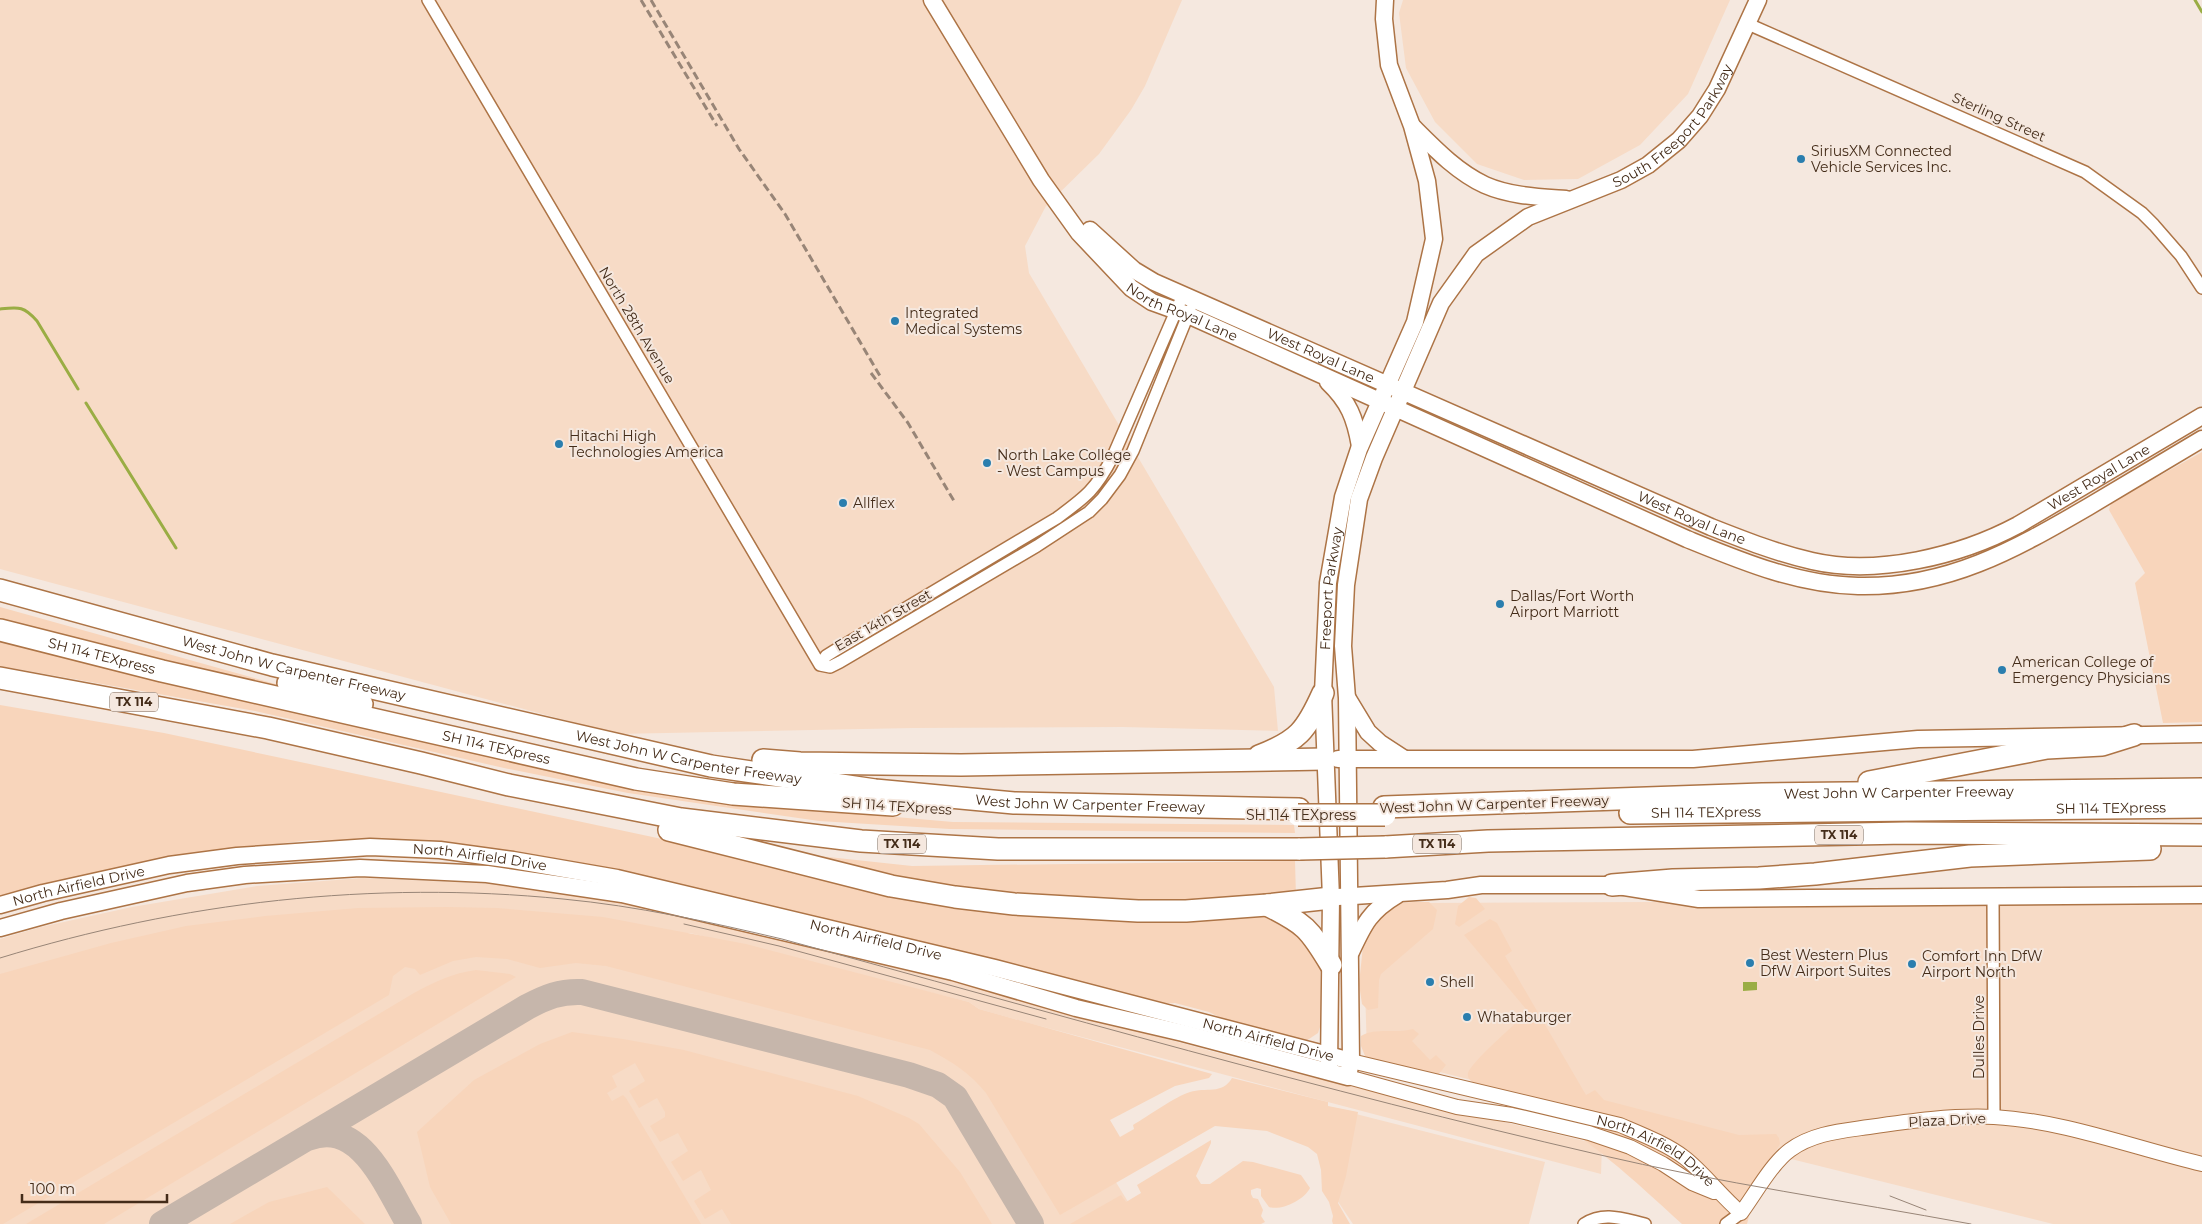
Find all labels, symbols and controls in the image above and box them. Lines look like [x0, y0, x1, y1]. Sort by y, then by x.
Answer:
street label: South Freeport Parkway [1610, 61, 1736, 192]
street label: Sterling Street [1949, 88, 2049, 146]
place label: SiriusXM Connected Vehicle Services Inc. [1811, 142, 1952, 176]
marker: SiriusXM Connected Vehicle Services Inc. [1795, 153, 1807, 165]
street label: North 28th Avenue [595, 263, 679, 387]
street label: North Royal Lane [1123, 278, 1241, 345]
place label: Integrated Medical Systems [905, 304, 1022, 338]
marker: Integrated Medical Systems [889, 315, 901, 327]
street label: West Royal Lane [1264, 324, 1377, 387]
place label: Hitachi High Technologies America [569, 427, 724, 461]
marker: Hitachi High Technologies America [553, 438, 565, 450]
street label: West Royal Lane [2044, 440, 2153, 514]
place label: North Lake College - West Campus [997, 446, 1131, 480]
marker: North Lake College - West Campus [981, 457, 993, 469]
street label: West Royal Lane [1635, 487, 1748, 549]
place label: Allflex [853, 494, 895, 512]
marker: Allflex [837, 497, 849, 509]
street label: Freeport Parkway [1316, 525, 1347, 651]
street label: East 14th Street [831, 585, 935, 655]
place label: Dallas/Fort Worth Airport Marriott [1510, 587, 1634, 621]
marker: Dallas/Fort Worth Airport Marriott [1494, 598, 1506, 610]
street label: West John W Carpenter Freeway [180, 632, 408, 705]
street label: SH 114 TEXpress [46, 634, 158, 678]
place label: American College of Emergency Physicians [2012, 653, 2170, 687]
marker: American College of Emergency Physicians [1996, 664, 2008, 676]
road number: TX 114 [110, 692, 158, 712]
street label: SH 114 TEXpress [441, 726, 552, 768]
street label: West John W Carpenter Freeway [574, 726, 803, 788]
street label: West John W Carpenter Freeway [1784, 782, 2014, 803]
street label: West John W Carpenter Freeway [974, 790, 1206, 816]
street label: West John W Carpenter Freeway [1379, 791, 1610, 817]
street label: SH 114 TEXpress [841, 793, 953, 819]
street label: SH 114 TEXpress [2056, 798, 2166, 818]
street label: SH 114 TEXpress [1651, 803, 1761, 822]
street label: SH 114 TEXpress [1246, 806, 1356, 824]
road number: TX 114 [1815, 826, 1863, 844]
road number: TX 114 [878, 834, 926, 854]
road number: TX 114 [1413, 834, 1461, 854]
street label: North Airfield Drive [412, 840, 548, 875]
street label: North Airfield Drive [11, 862, 146, 910]
street label: North Airfield Drive [808, 915, 944, 964]
place label: Best Western Plus DfW Airport Suites [1760, 946, 1891, 980]
place label: Comfort Inn DfW Airport North [1922, 947, 2043, 981]
marker: Best Western Plus DfW Airport Suites [1744, 957, 1756, 969]
marker: Comfort Inn DfW Airport North [1906, 958, 1918, 970]
place label: Shell [1440, 973, 1474, 991]
marker: Shell [1424, 976, 1436, 988]
street label: Dulles Drive [1970, 995, 1988, 1079]
place label: Whataburger [1477, 1008, 1572, 1026]
marker: Whataburger [1461, 1011, 1473, 1023]
street label: North Airfield Drive [1201, 1014, 1336, 1065]
street label: Plaza Drive [1908, 1109, 1986, 1131]
street label: North Airfield Drive [1594, 1111, 1719, 1191]
scale bar [22, 1172, 168, 1204]
text: 100 m [30, 1179, 75, 1198]

